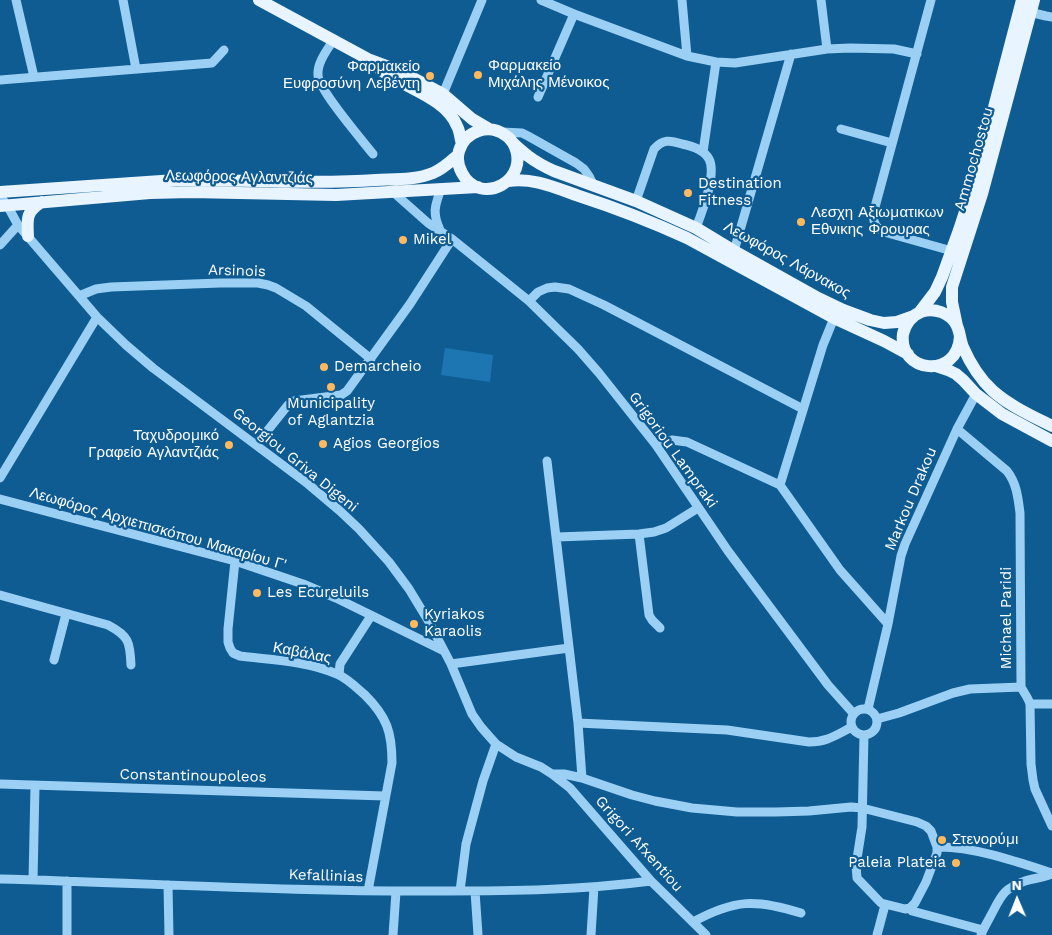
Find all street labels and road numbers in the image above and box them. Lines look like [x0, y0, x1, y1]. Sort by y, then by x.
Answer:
street label: Ammochostou [951, 105, 997, 213]
street label: Λεωφόρος Αγλαντζιάς [165, 167, 313, 187]
street label: Λεωφόρος Λάρνακος [721, 218, 853, 302]
street label: Arsinois [208, 261, 266, 281]
street label: Grigoriou Lampraki [625, 388, 721, 512]
street label: Georgiou Griva Digeni [229, 404, 361, 516]
street label: Markou Drakou [881, 445, 941, 553]
street label: Λεωφόρος Αρχιεπισκόπου Μακαρίου Γ' [27, 484, 289, 574]
street label: Michael Paridi [998, 567, 1016, 669]
street label: Καβάλας [271, 639, 333, 667]
street label: Constantinoupoleos [119, 766, 267, 786]
street label: Grigori Afxentiou [591, 792, 687, 896]
street label: Kefallinias [288, 866, 364, 886]

